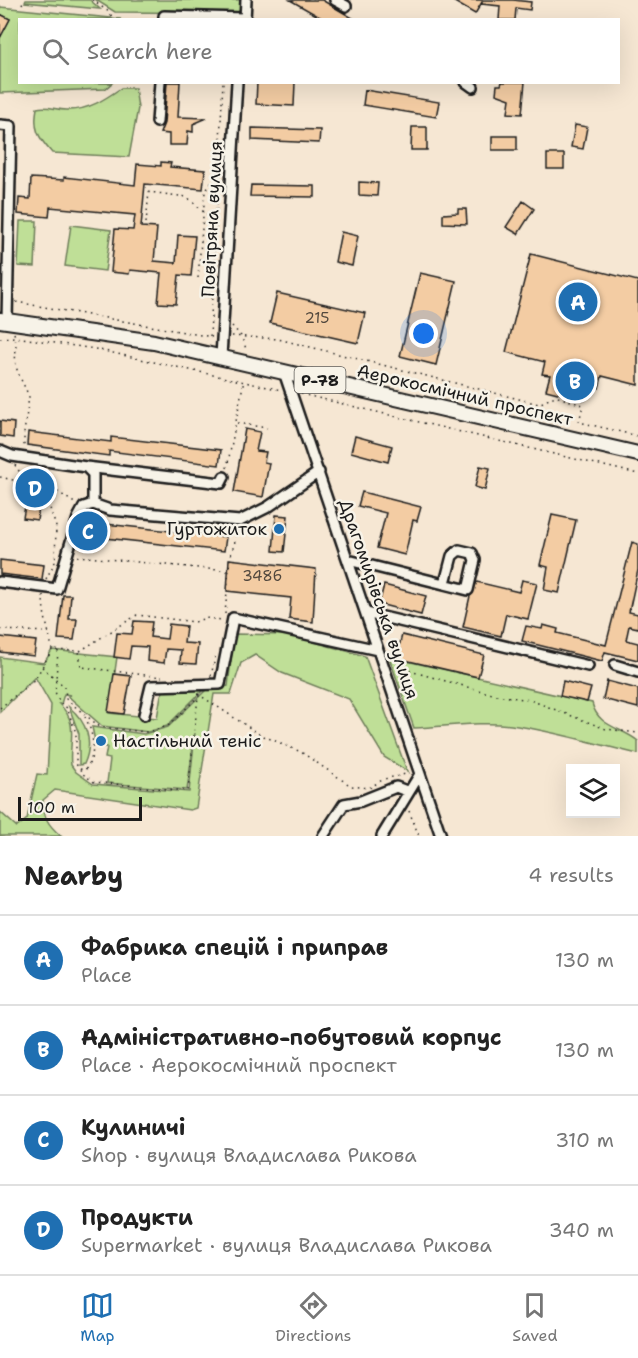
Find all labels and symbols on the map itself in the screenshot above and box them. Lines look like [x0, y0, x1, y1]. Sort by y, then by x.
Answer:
street label: Повітряна вулиця [196, 140, 228, 298]
pin: A [558, 280, 598, 324]
house number: 215 [305, 308, 329, 328]
your location [409, 319, 438, 348]
street label: Аерокосмічний проспект [355, 358, 576, 432]
pin: B [556, 358, 594, 404]
road number: Р-78 [294, 367, 346, 393]
pin: D [15, 466, 54, 510]
street label: Драгомирівська вулиця [333, 496, 425, 702]
pin: C [68, 508, 107, 554]
place label: Гуртожиток [167, 517, 267, 541]
marker: Гуртожиток [272, 522, 286, 536]
house number: 348б [242, 566, 282, 586]
place label: Настільний теніс [113, 729, 262, 753]
marker: Настільний теніс [94, 734, 108, 748]
scale bar [18, 794, 142, 822]

